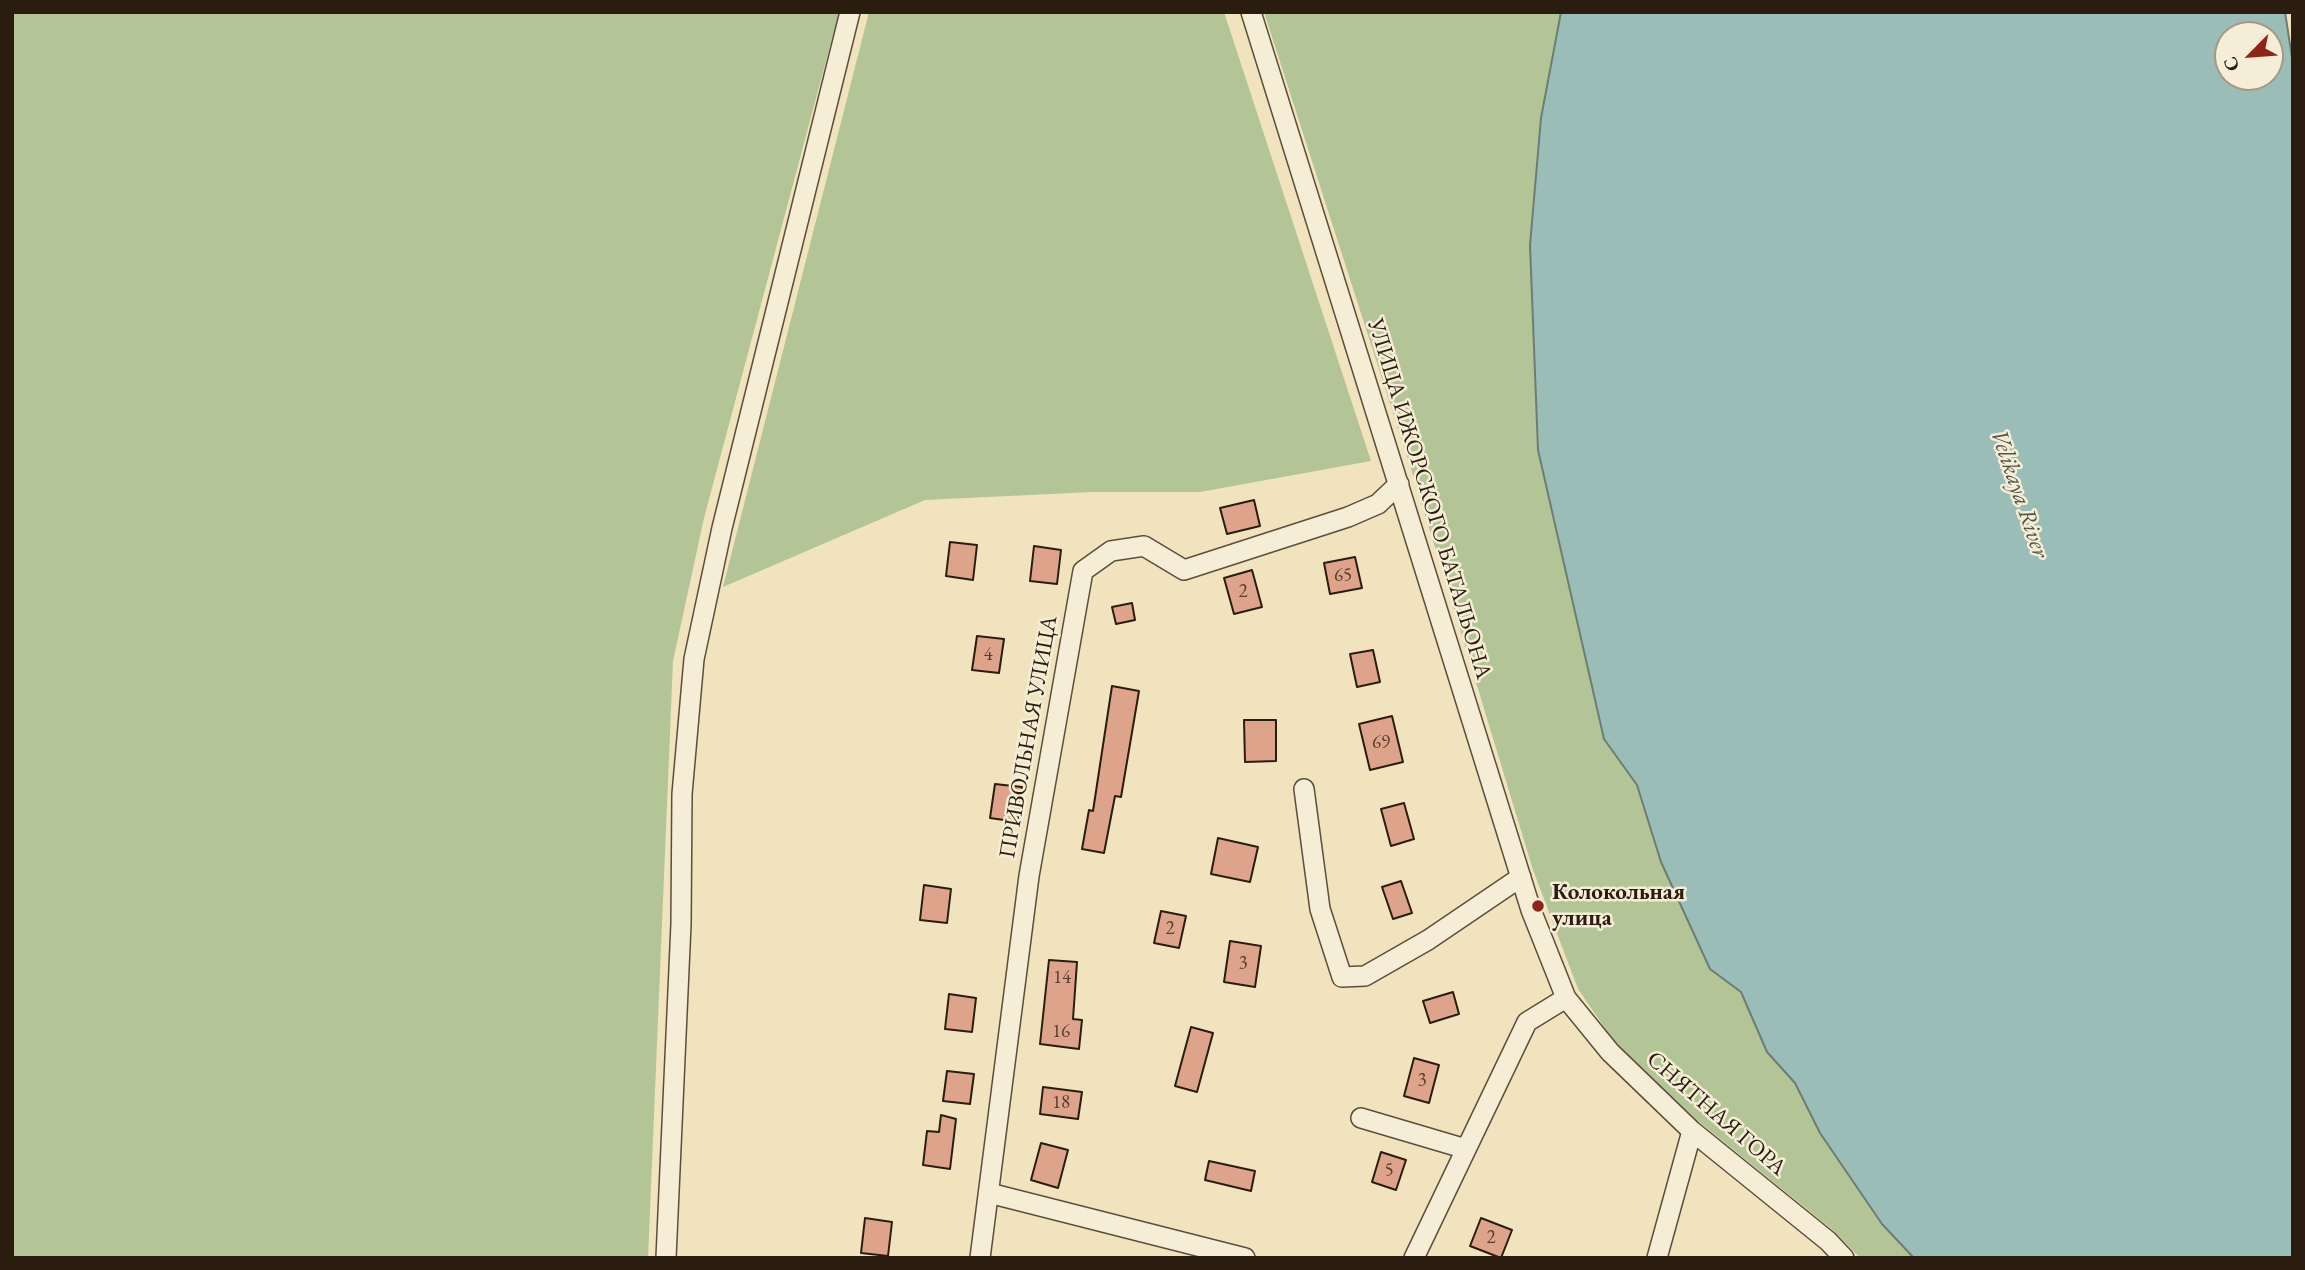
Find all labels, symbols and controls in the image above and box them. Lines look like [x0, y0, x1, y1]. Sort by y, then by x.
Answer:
north arrow [2214, 21, 2284, 91]
text: С [2217, 53, 2246, 76]
street label: УЛИЦА ИЖОРСКОГО БАТАЛЬОНА [1361, 315, 1497, 683]
water label: Velikaya River [1984, 426, 2054, 562]
house number: 65 [1334, 565, 1352, 587]
house number: 2 [1238, 581, 1248, 603]
street label: ПРИВОЛЬНАЯ УЛИЦА [994, 614, 1064, 860]
house number: 4 [983, 644, 993, 666]
house number: 69 [1372, 732, 1390, 754]
place label: Колокольная улица [1552, 879, 1685, 933]
marker: Колокольная улица [1530, 898, 1546, 914]
house number: 2 [1165, 918, 1175, 940]
house number: 3 [1238, 953, 1248, 975]
house number: 14 [1053, 967, 1071, 989]
house number: 16 [1052, 1021, 1070, 1043]
street label: СНЯТНАЯ ГОРА [1641, 1046, 1791, 1182]
house number: 3 [1417, 1070, 1427, 1092]
house number: 18 [1052, 1092, 1070, 1114]
house number: 5 [1384, 1160, 1394, 1182]
house number: 2 [1486, 1227, 1496, 1249]

